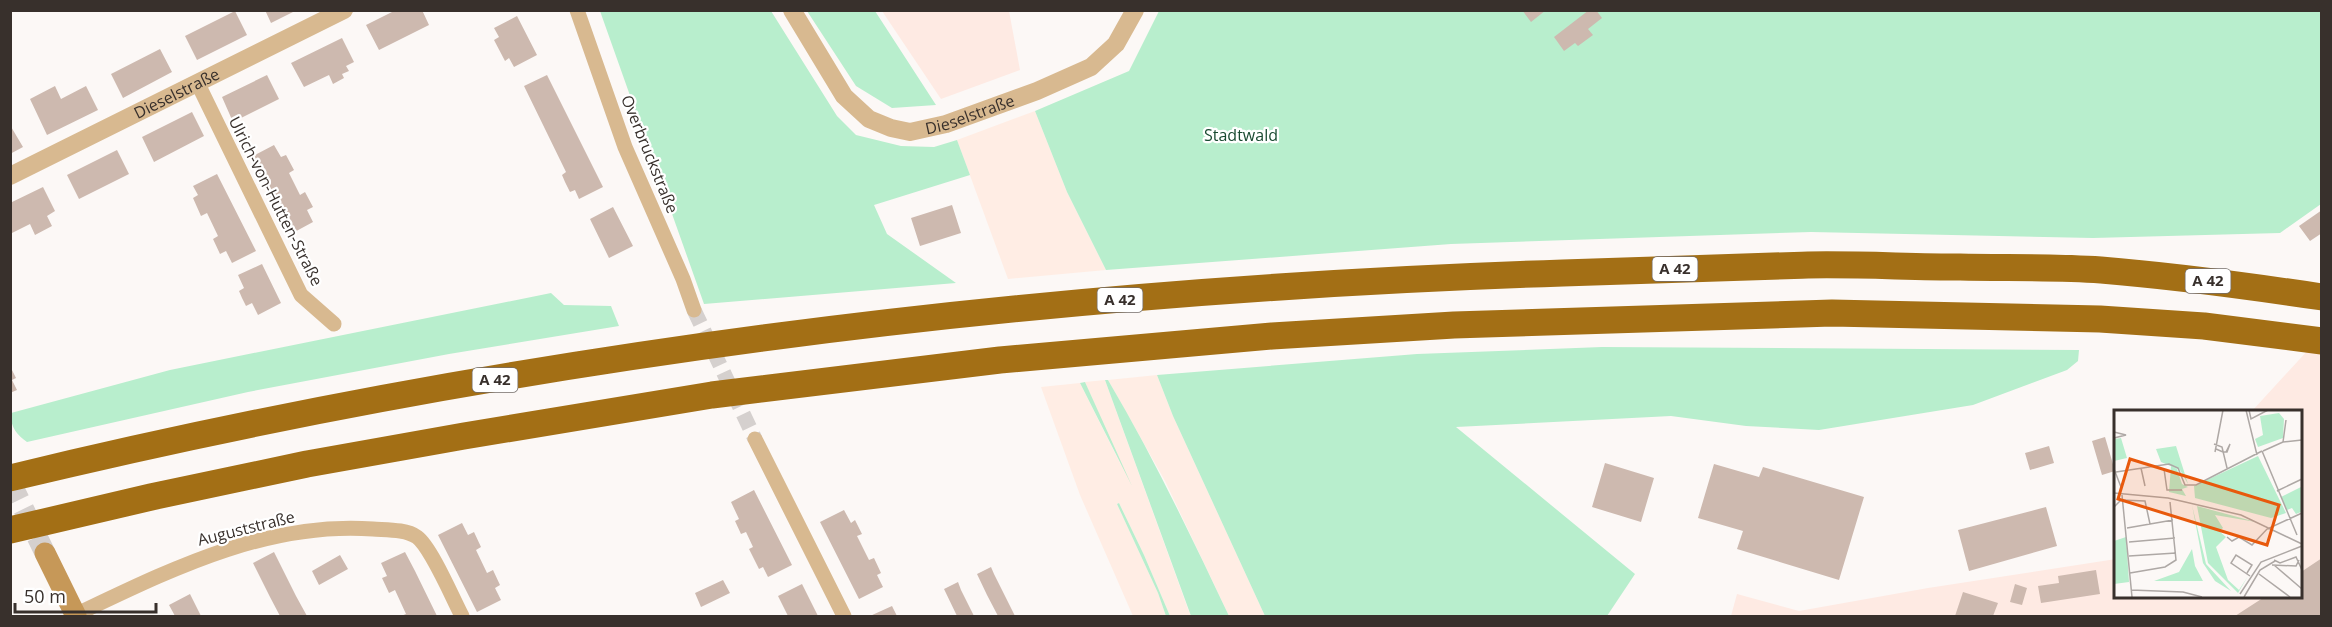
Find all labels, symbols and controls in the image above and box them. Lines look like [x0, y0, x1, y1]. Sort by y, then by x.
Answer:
street label: Dieselstraße [130, 63, 223, 124]
street label: Dieselstraße [923, 89, 1017, 139]
street label: Overbruckstraße [616, 92, 684, 216]
street label: Ulrich-von-Hutten-Straße [224, 113, 328, 289]
park label: Stadtwald [1204, 124, 1278, 146]
road number: A 42 [1652, 257, 1698, 281]
road number: A 42 [2186, 269, 2230, 293]
road number: A 42 [1098, 288, 1142, 312]
road number: A 42 [472, 368, 518, 392]
inset map [2114, 410, 2302, 597]
street label: Auguststraße [195, 505, 297, 551]
scale bar [15, 576, 156, 614]
text: 50 m [24, 584, 66, 608]

